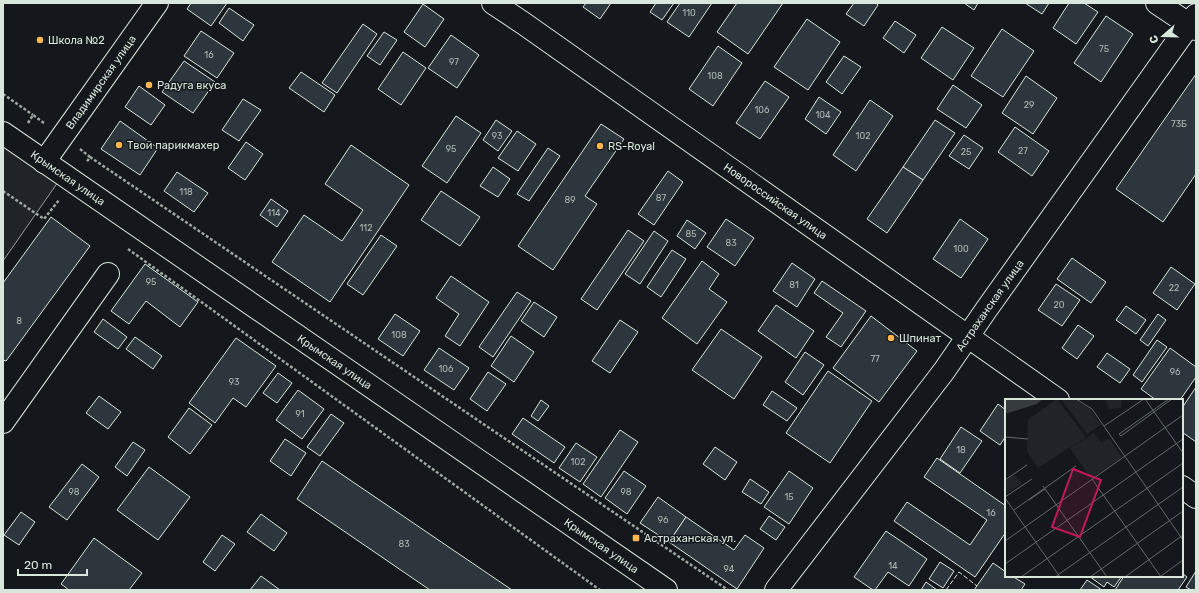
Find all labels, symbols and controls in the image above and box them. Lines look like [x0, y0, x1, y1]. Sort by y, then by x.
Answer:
house number: 110 [682, 8, 696, 18]
north arrow [1143, 16, 1183, 56]
street label: Владимирская улица [63, 33, 139, 132]
text: С [1147, 33, 1162, 45]
place label: Школа №2 [48, 34, 105, 47]
marker: Школа №2 [35, 35, 45, 45]
house number: 75 [1099, 44, 1109, 54]
house number: 16 [204, 50, 214, 60]
house number: 97 [449, 57, 459, 67]
house number: 108 [707, 71, 723, 81]
place label: Радуга вкуса [157, 79, 226, 92]
marker: Радуга вкуса [144, 80, 154, 90]
house number: 29 [1024, 100, 1034, 110]
house number: 106 [755, 105, 770, 115]
house number: 104 [815, 110, 831, 120]
house number: 73Б [1171, 119, 1187, 129]
house number: 93 [492, 131, 502, 141]
house number: 102 [856, 131, 870, 141]
place label: Твой парикмахер [127, 139, 219, 152]
marker: Твой парикмахер [114, 140, 124, 150]
place label: RS-Royal [608, 140, 655, 153]
marker: RS-Royal [595, 141, 605, 151]
house number: 95 [446, 144, 456, 154]
house number: 27 [1018, 146, 1028, 156]
house number: 25 [961, 147, 971, 157]
street label: Крымская улица [28, 148, 107, 208]
street label: Новороссийская улица [721, 160, 830, 242]
house number: 118 [179, 187, 193, 197]
house number: 87 [656, 193, 667, 203]
house number: 89 [564, 195, 576, 205]
house number: 114 [267, 208, 281, 218]
house number: 112 [360, 223, 373, 233]
house number: 85 [685, 229, 697, 239]
house number: 83 [725, 238, 737, 248]
house number: 100 [953, 244, 969, 254]
street label: Астраханская улица [954, 257, 1027, 354]
house number: 95 [146, 277, 156, 287]
house number: 81 [789, 280, 799, 290]
house number: 22 [1169, 283, 1179, 293]
house number: 20 [1054, 300, 1065, 310]
house number: 8 [16, 316, 22, 326]
house number: 108 [391, 330, 407, 340]
street label: Крымская улица [295, 332, 374, 392]
place label: Шпинат [899, 332, 942, 345]
marker: Шпинат [886, 333, 896, 343]
house number: 77 [870, 354, 880, 364]
house number: 106 [439, 364, 454, 374]
house number: 96 [1170, 367, 1181, 377]
house number: 93 [229, 377, 239, 387]
inset map [1005, 399, 1183, 577]
house number: 91 [295, 409, 305, 419]
house number: 18 [956, 445, 966, 455]
house number: 102 [571, 457, 585, 467]
house number: 98 [68, 487, 80, 497]
house number: 98 [620, 487, 632, 497]
house number: 15 [784, 492, 794, 502]
house number: 16 [986, 508, 996, 518]
house number: 96 [658, 515, 669, 525]
street label: Крымская улица [562, 516, 641, 576]
place label: Астраханская ул. [644, 532, 736, 545]
marker: Астраханская ул. [631, 533, 641, 543]
house number: 83 [398, 539, 410, 549]
scale bar [18, 551, 87, 577]
text: 20 m [24, 558, 52, 572]
house number: 14 [888, 561, 898, 571]
house number: 94 [724, 564, 735, 574]

